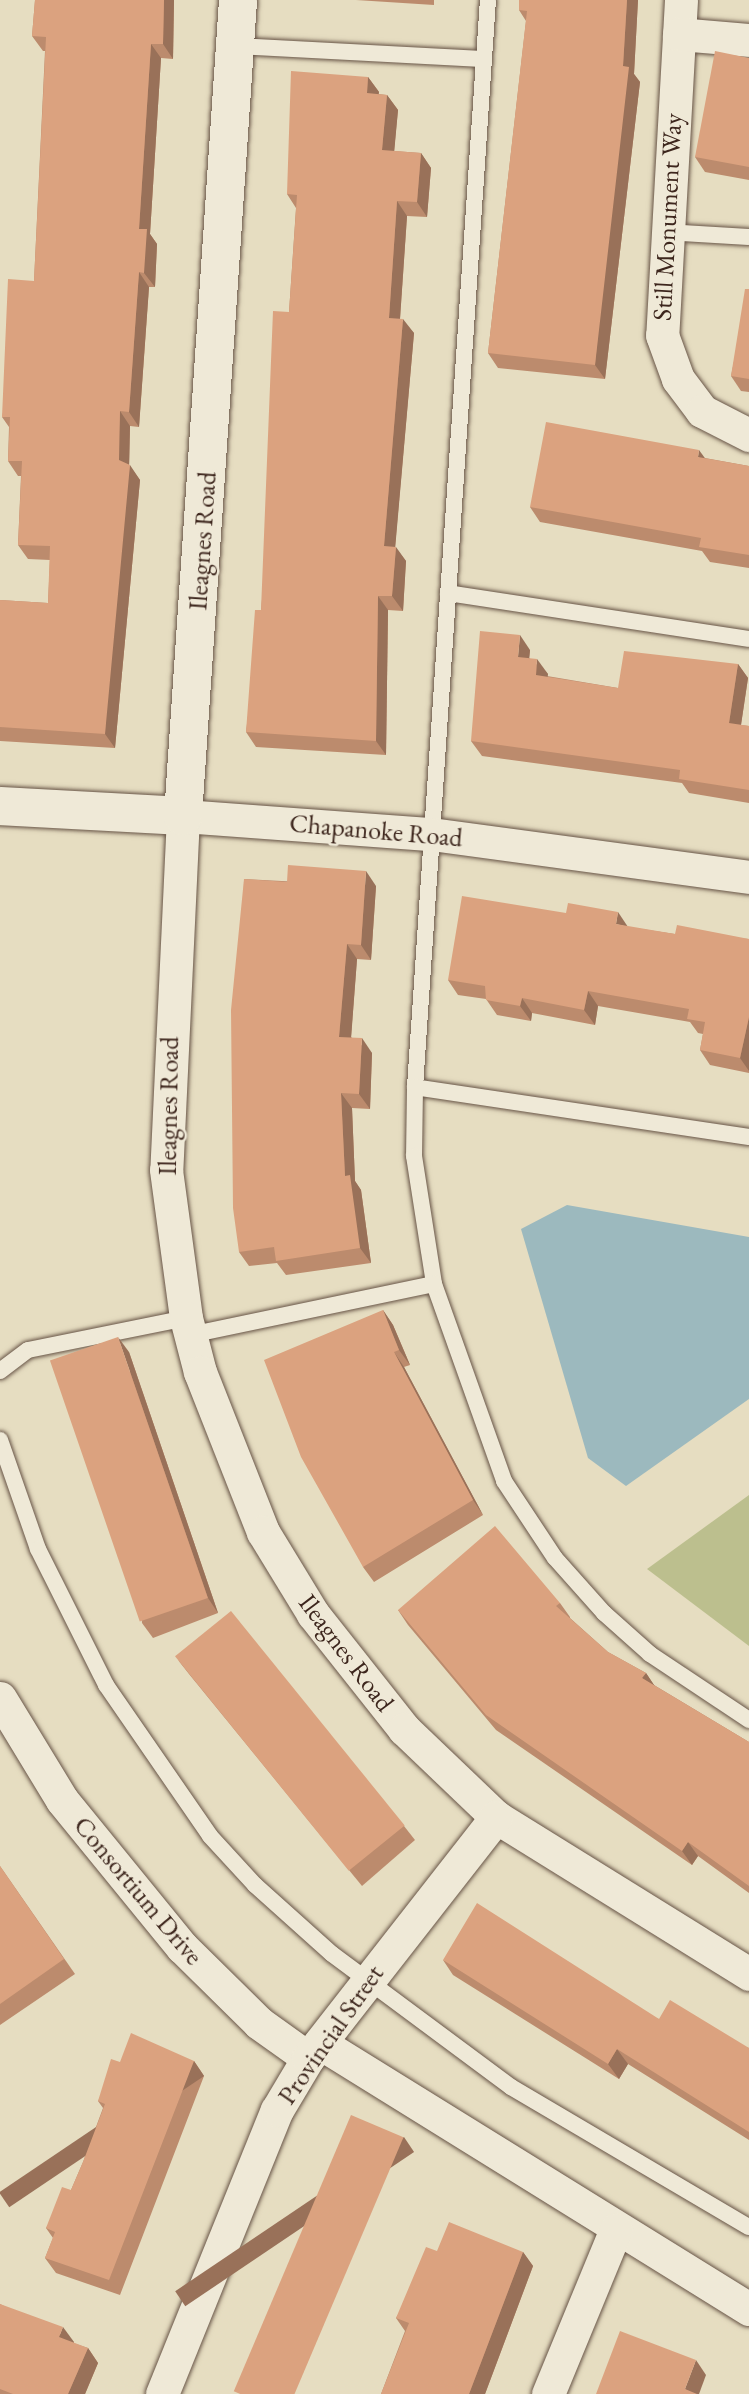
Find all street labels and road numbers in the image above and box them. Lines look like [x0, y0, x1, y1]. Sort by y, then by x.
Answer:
street label: Still Monument Way [647, 112, 689, 322]
street label: Ileagnes Road [183, 471, 223, 611]
street label: Chapanoke Road [288, 808, 464, 854]
street label: Ileagnes Road [152, 1036, 186, 1176]
street label: Ileagnes Road [292, 1588, 400, 1718]
street label: Consortium Drive [67, 1810, 209, 1972]
street label: Provincial Street [272, 1959, 390, 2111]

